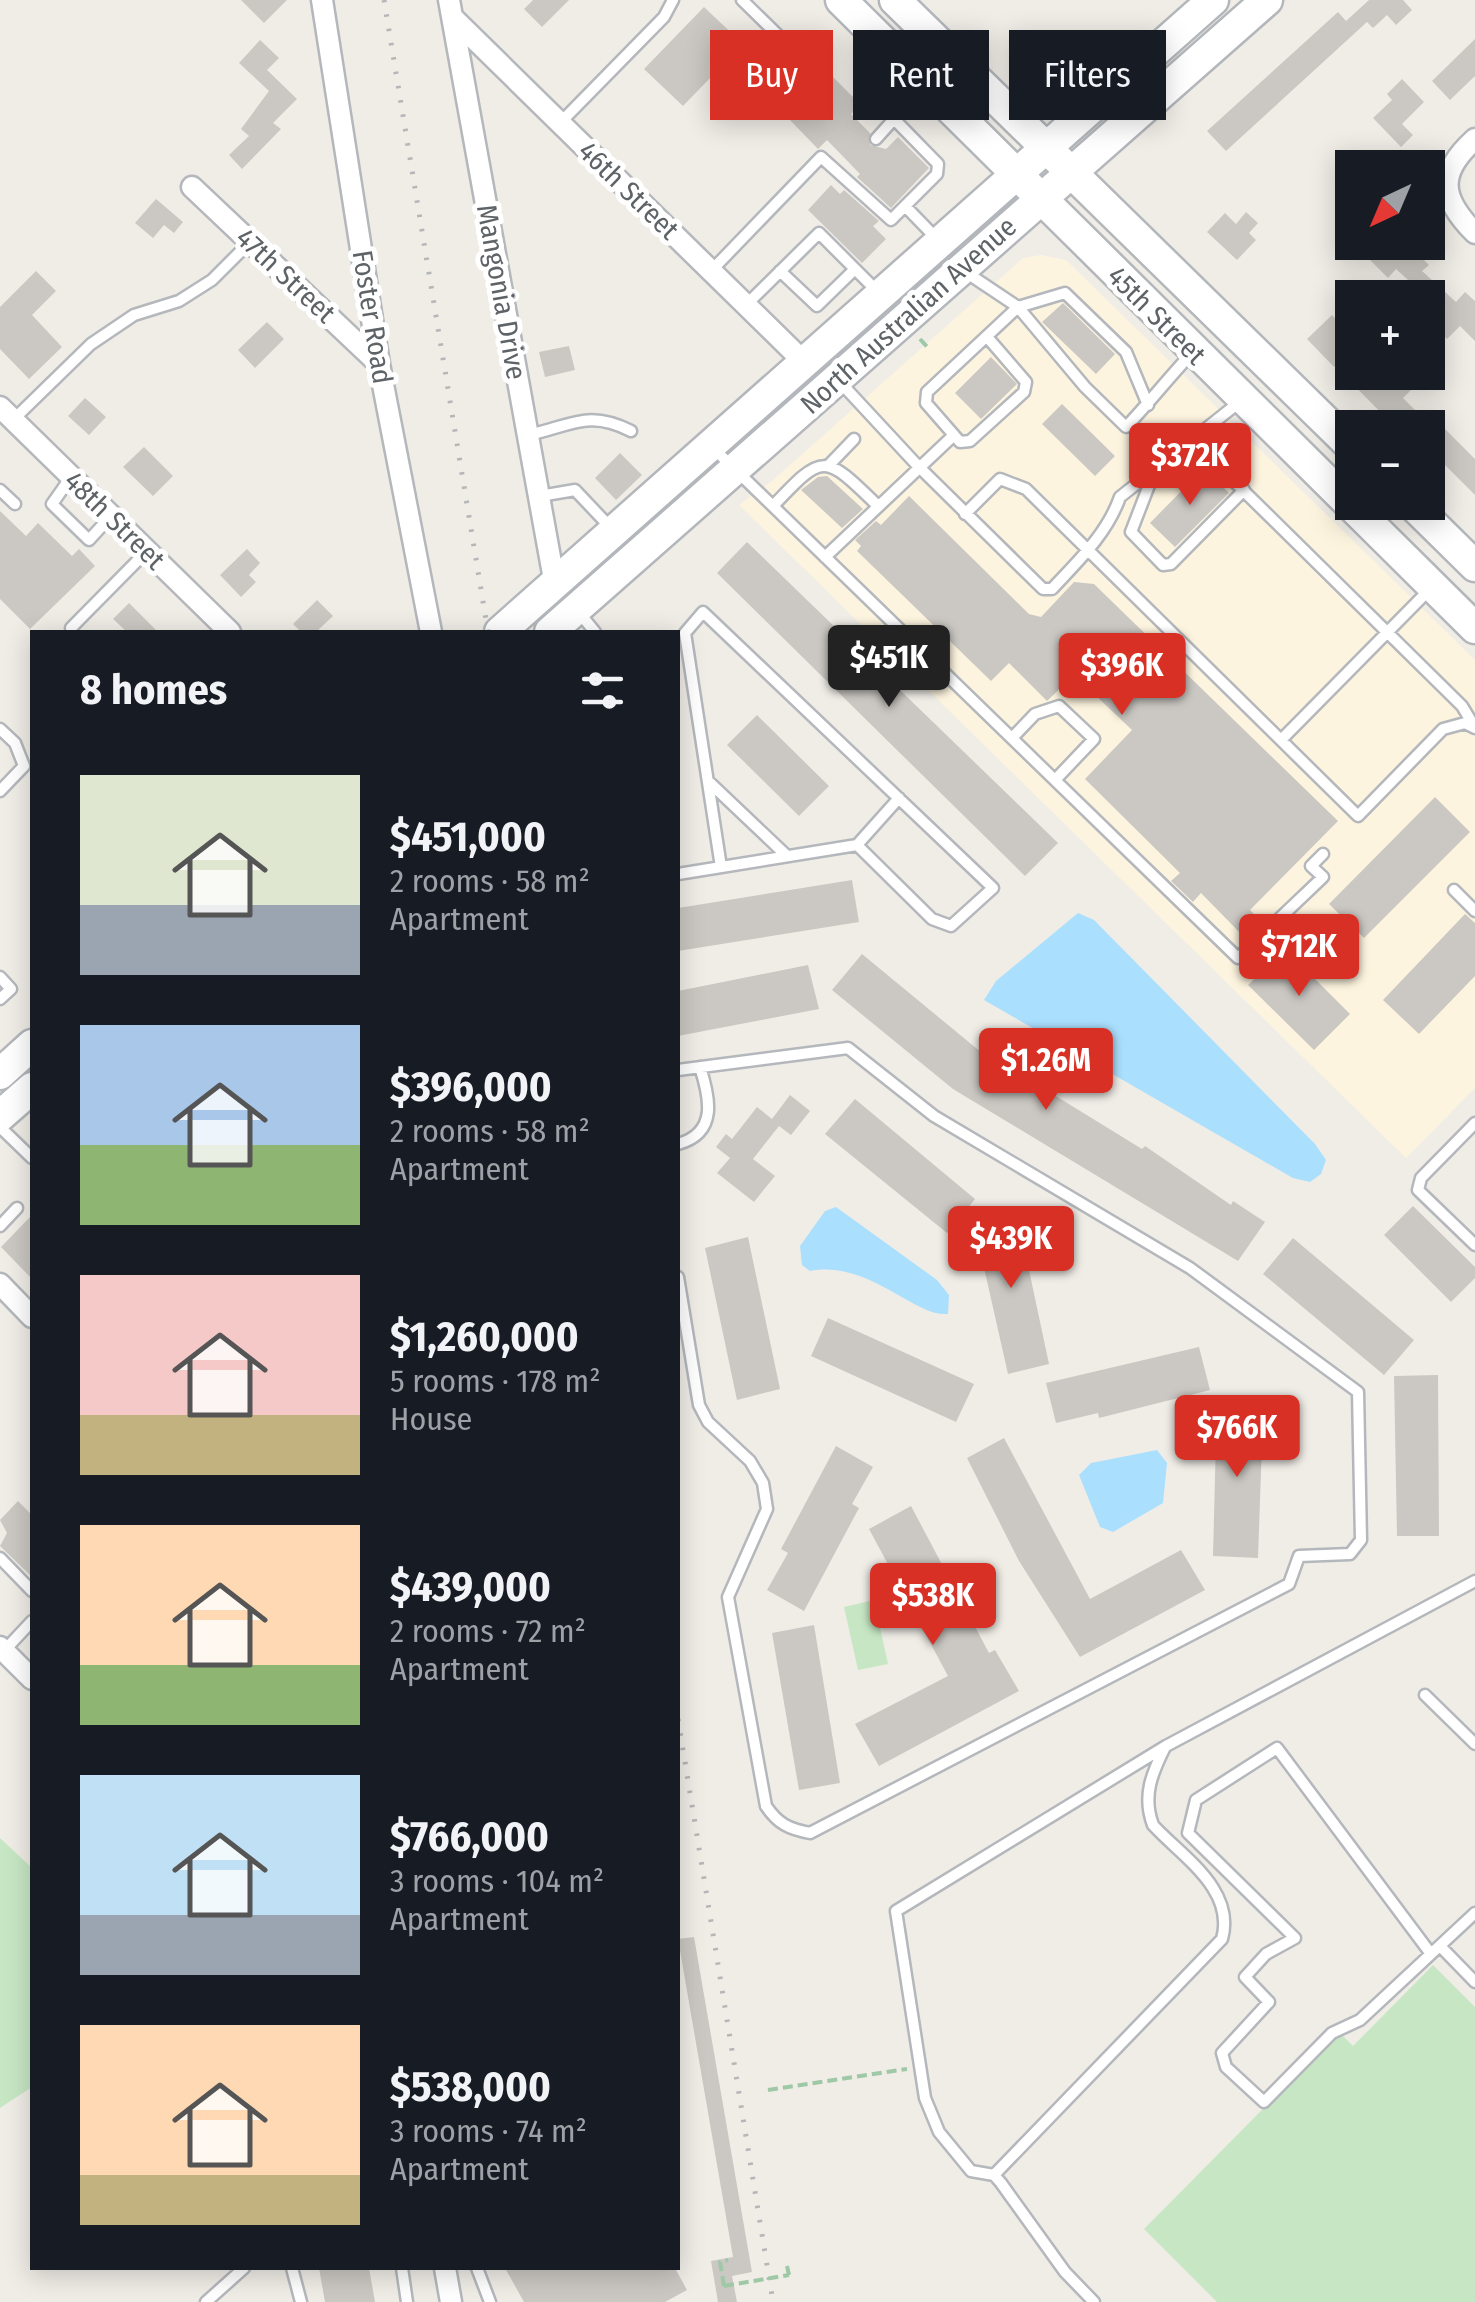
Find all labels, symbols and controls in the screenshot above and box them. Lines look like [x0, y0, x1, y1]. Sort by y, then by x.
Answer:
chip: Buy [710, 30, 833, 120]
chip: Rent [853, 30, 989, 120]
chip: Filters [1009, 30, 1166, 120]
street label: 46th Street [572, 134, 686, 247]
north arrow [1335, 150, 1445, 260]
map controls [1335, 150, 1445, 520]
street label: Mangonia Drive [470, 202, 533, 382]
street label: North Australian Avenue [794, 210, 1023, 421]
street label: 47th Street [229, 221, 343, 330]
street label: Foster Road [346, 248, 399, 386]
street label: 45th Street [1101, 259, 1213, 372]
button: + [1335, 280, 1445, 390]
button: − [1335, 410, 1445, 520]
pin: $372K [1120, 423, 1260, 508]
text: $372K [1151, 436, 1229, 474]
street label: 48th Street [58, 464, 172, 577]
pin: $451K [819, 625, 959, 710]
pin: $396K [1052, 633, 1192, 718]
text: $451K [850, 638, 928, 676]
text: $396K [1081, 646, 1163, 684]
icon: filters [575, 663, 630, 718]
text: 8 homes [80, 665, 227, 715]
text: $451,000 [390, 812, 546, 862]
icon: home [160, 815, 280, 935]
text: 2 rooms · 58 m² [390, 862, 590, 900]
text: Apartment [390, 900, 529, 938]
pin: $712K [1229, 914, 1369, 999]
text: $712K [1261, 927, 1337, 965]
pin: $1.26M [965, 1028, 1127, 1113]
text: $1.26M [1001, 1041, 1091, 1079]
text: $396,000 [390, 1062, 552, 1112]
icon: home [160, 1065, 280, 1185]
text: 2 rooms · 58 m² [390, 1112, 590, 1150]
text: Apartment [390, 1150, 529, 1188]
pin: $439K [941, 1206, 1081, 1291]
text: $439K [970, 1219, 1052, 1257]
text: $1,260,000 [390, 1312, 579, 1362]
icon: home [160, 1315, 280, 1435]
text: 5 rooms · 178 m² [390, 1362, 601, 1400]
pin: $766K [1167, 1395, 1307, 1480]
text: House [390, 1400, 472, 1438]
text: $766K [1197, 1408, 1277, 1446]
text: $439,000 [390, 1562, 551, 1612]
pin: $538K [863, 1563, 1003, 1648]
icon: home [160, 1565, 280, 1685]
text: $538K [892, 1576, 974, 1614]
text: 2 rooms · 72 m² [390, 1612, 586, 1650]
text: Apartment [390, 1650, 529, 1688]
text: $766,000 [390, 1812, 549, 1862]
icon: home [160, 1815, 280, 1935]
text: 3 rooms · 104 m² [390, 1862, 604, 1900]
text: Apartment [390, 1900, 529, 1938]
text: $538,000 [390, 2062, 551, 2112]
icon: home [160, 2065, 280, 2185]
text: 3 rooms · 74 m² [390, 2112, 587, 2150]
text: Apartment [390, 2150, 529, 2188]

